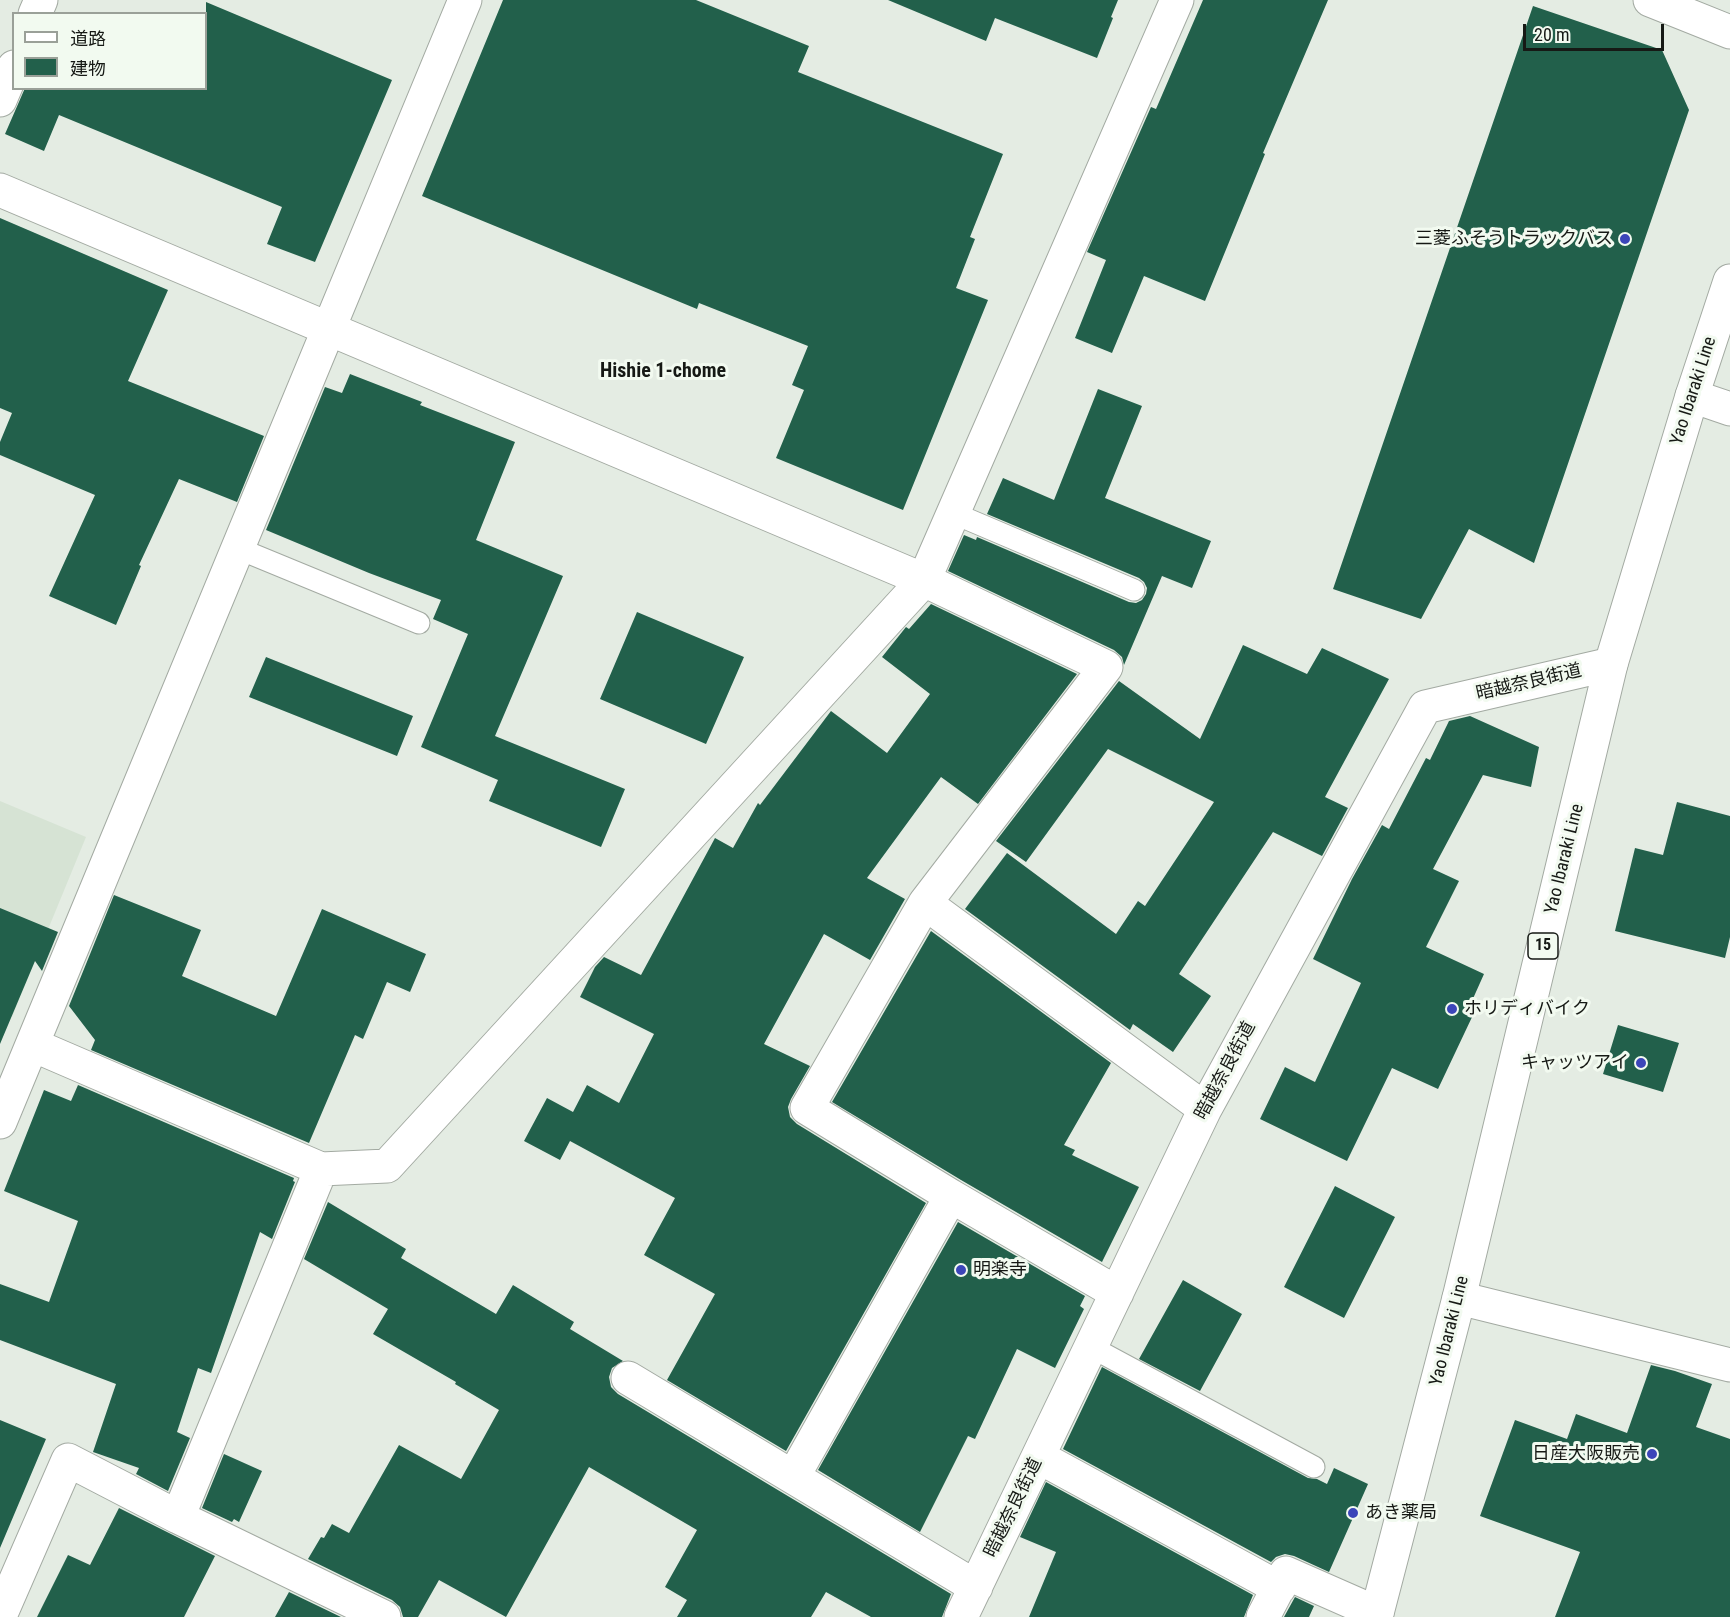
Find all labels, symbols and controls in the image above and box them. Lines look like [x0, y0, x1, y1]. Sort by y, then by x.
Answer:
legend [12, 12, 207, 90]
scale bar [1526, 12, 1667, 50]
text: 20 m [1534, 24, 1569, 45]
text: 道路 [70, 28, 106, 49]
text: 建物 [70, 58, 106, 79]
place label: 三菱ふそうトラックバス [1415, 228, 1613, 250]
marker: 三菱ふそうトラックバス [1618, 232, 1632, 246]
street label: Yao Ibaraki Line [1666, 334, 1722, 448]
district label: Hishie 1-chome [600, 360, 726, 384]
street label: 暗越奈良街道 [1474, 660, 1584, 706]
street label: Yao Ibaraki Line [1541, 802, 1589, 916]
road number: 15 [1528, 933, 1558, 959]
place label: ホリディバイク [1464, 998, 1590, 1020]
marker: ホリディバイク [1445, 1002, 1459, 1016]
street label: 暗越奈良街道 [1191, 1018, 1261, 1124]
place label: キャッツアイ [1521, 1052, 1629, 1074]
marker: キャッツアイ [1634, 1056, 1648, 1070]
place label: 明楽寺 [973, 1259, 1027, 1281]
marker: 明楽寺 [954, 1263, 968, 1277]
street label: Yao Ibaraki Line [1426, 1274, 1474, 1388]
place label: 日産大阪販売 [1532, 1443, 1640, 1465]
marker: 日産大阪販売 [1645, 1447, 1659, 1461]
street label: 暗越奈良街道 [981, 1455, 1047, 1561]
place label: あき薬局 [1365, 1502, 1437, 1524]
marker: あき薬局 [1346, 1506, 1360, 1520]

